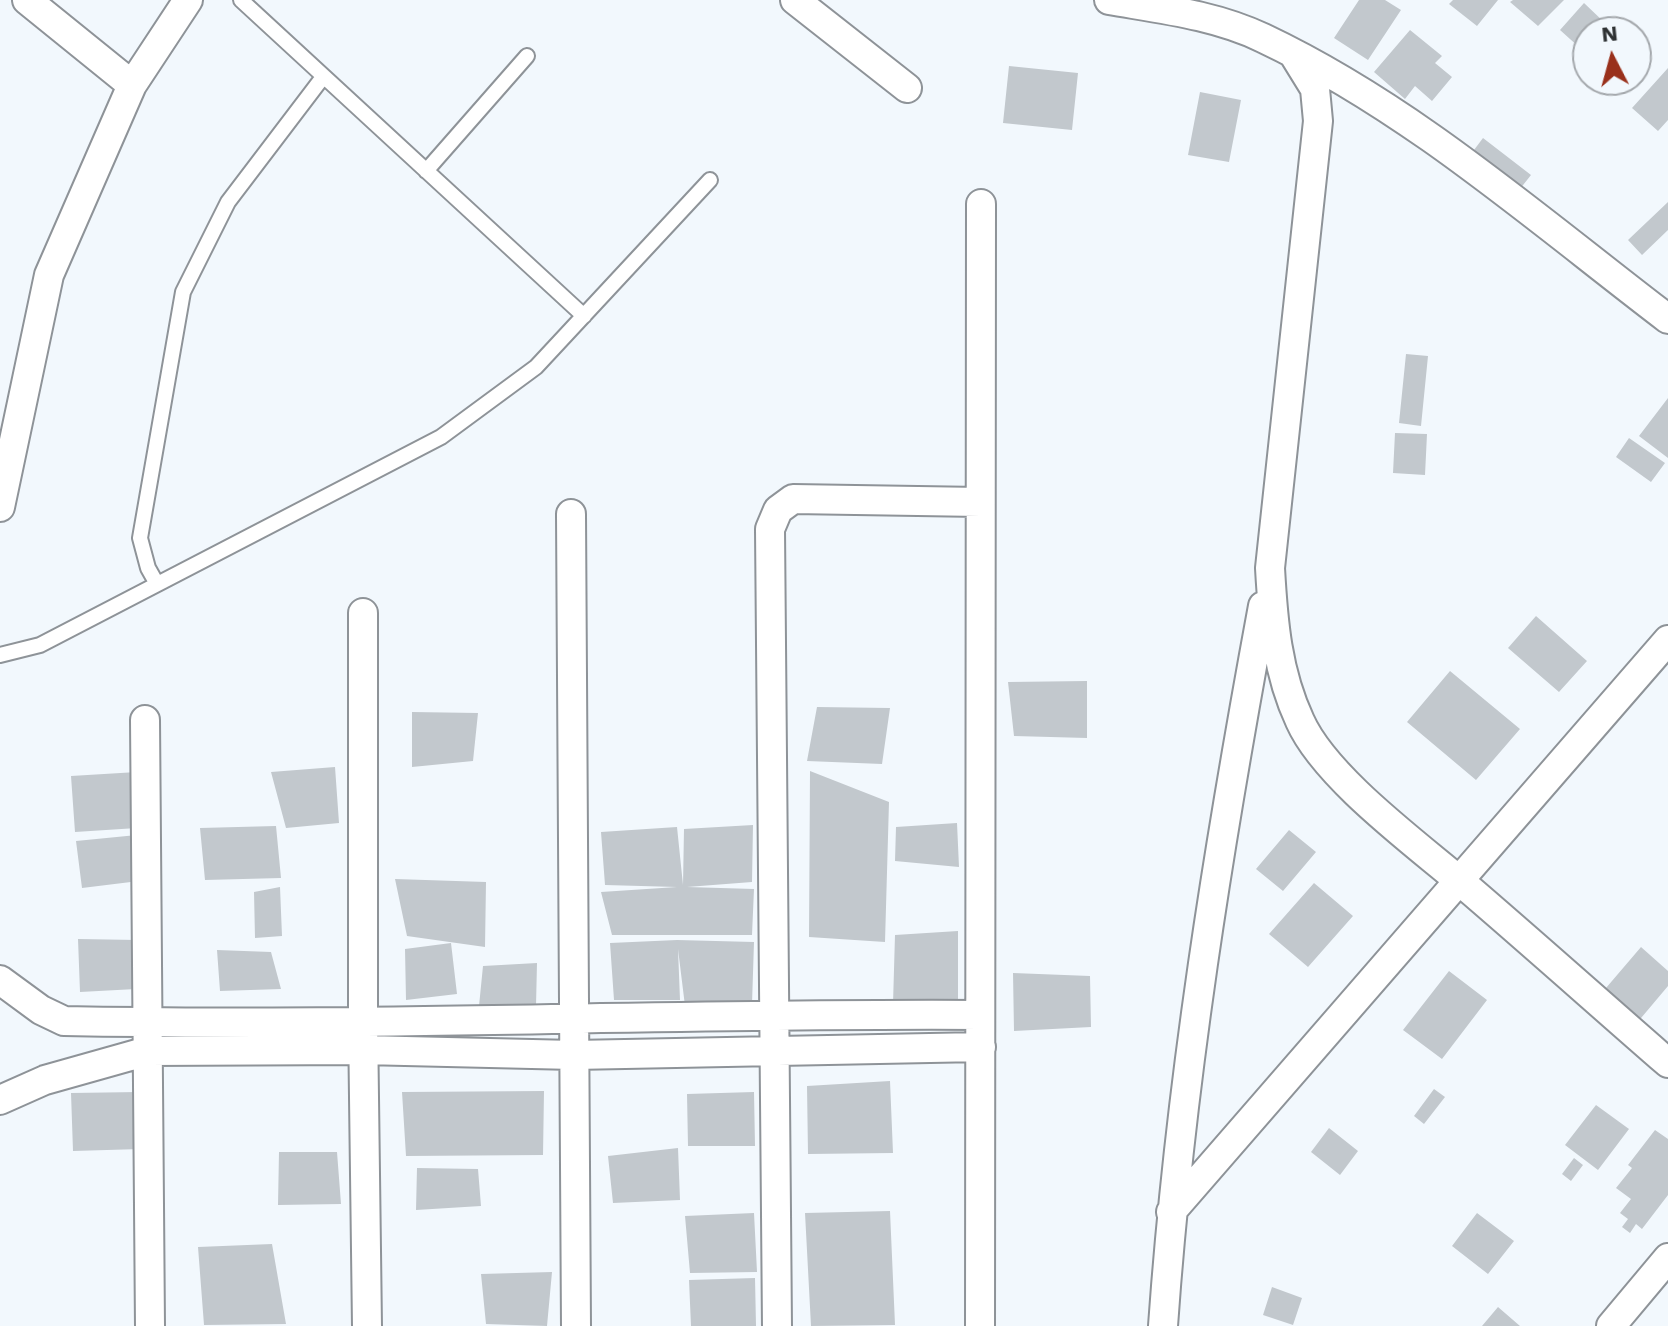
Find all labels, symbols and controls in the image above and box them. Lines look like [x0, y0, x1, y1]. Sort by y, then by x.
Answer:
north arrow [1572, 16, 1652, 96]
text: N [1600, 20, 1619, 47]

